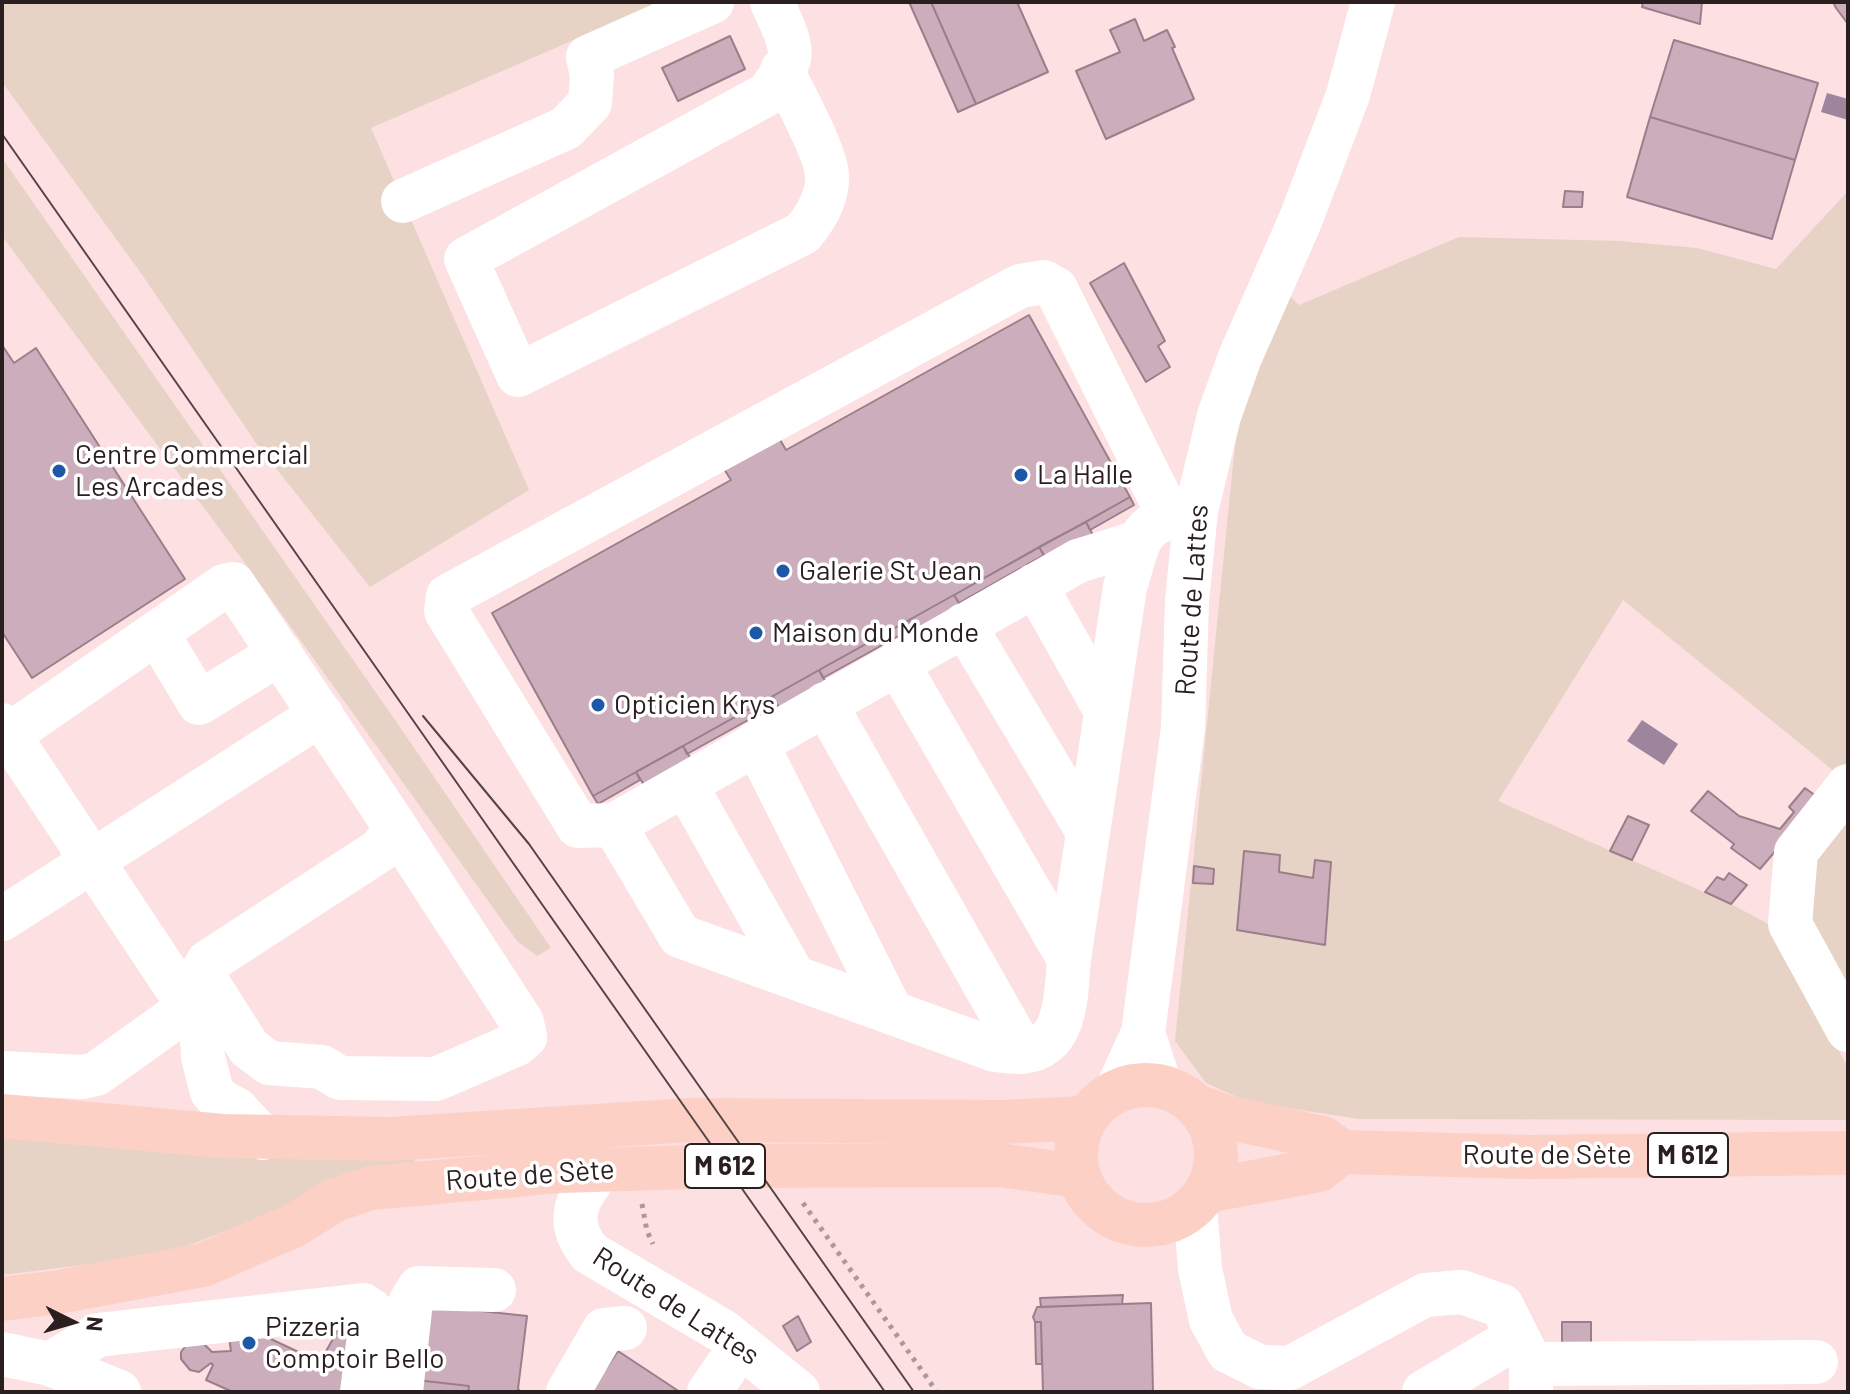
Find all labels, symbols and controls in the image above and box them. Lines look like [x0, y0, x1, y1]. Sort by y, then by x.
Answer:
place label: Centre Commercial Les Arcades [75, 438, 309, 504]
place label: La Halle [1037, 458, 1133, 492]
marker: Centre Commercial Les Arcades [50, 462, 68, 480]
marker: La Halle [1012, 466, 1030, 484]
street label: Route de Lattes [1169, 503, 1215, 697]
place label: Galerie St Jean [799, 554, 982, 588]
marker: Galerie St Jean [774, 562, 792, 580]
place label: Maison du Monde [772, 616, 979, 650]
marker: Maison du Monde [747, 624, 765, 642]
place label: Opticien Krys [614, 688, 775, 722]
marker: Opticien Krys [589, 696, 607, 714]
road number: M 612 [1648, 1133, 1728, 1177]
street label: Route de Sète [1462, 1138, 1632, 1172]
road number: M 612 [685, 1144, 765, 1188]
street label: Route de Sète [444, 1152, 616, 1198]
street label: Route de Lattes [586, 1240, 766, 1372]
north arrow [32, 1282, 112, 1362]
place label: Pizzeria Comptoir Bello [265, 1310, 444, 1376]
text: N [82, 1316, 109, 1333]
marker: Pizzeria Comptoir Bello [240, 1334, 258, 1352]

